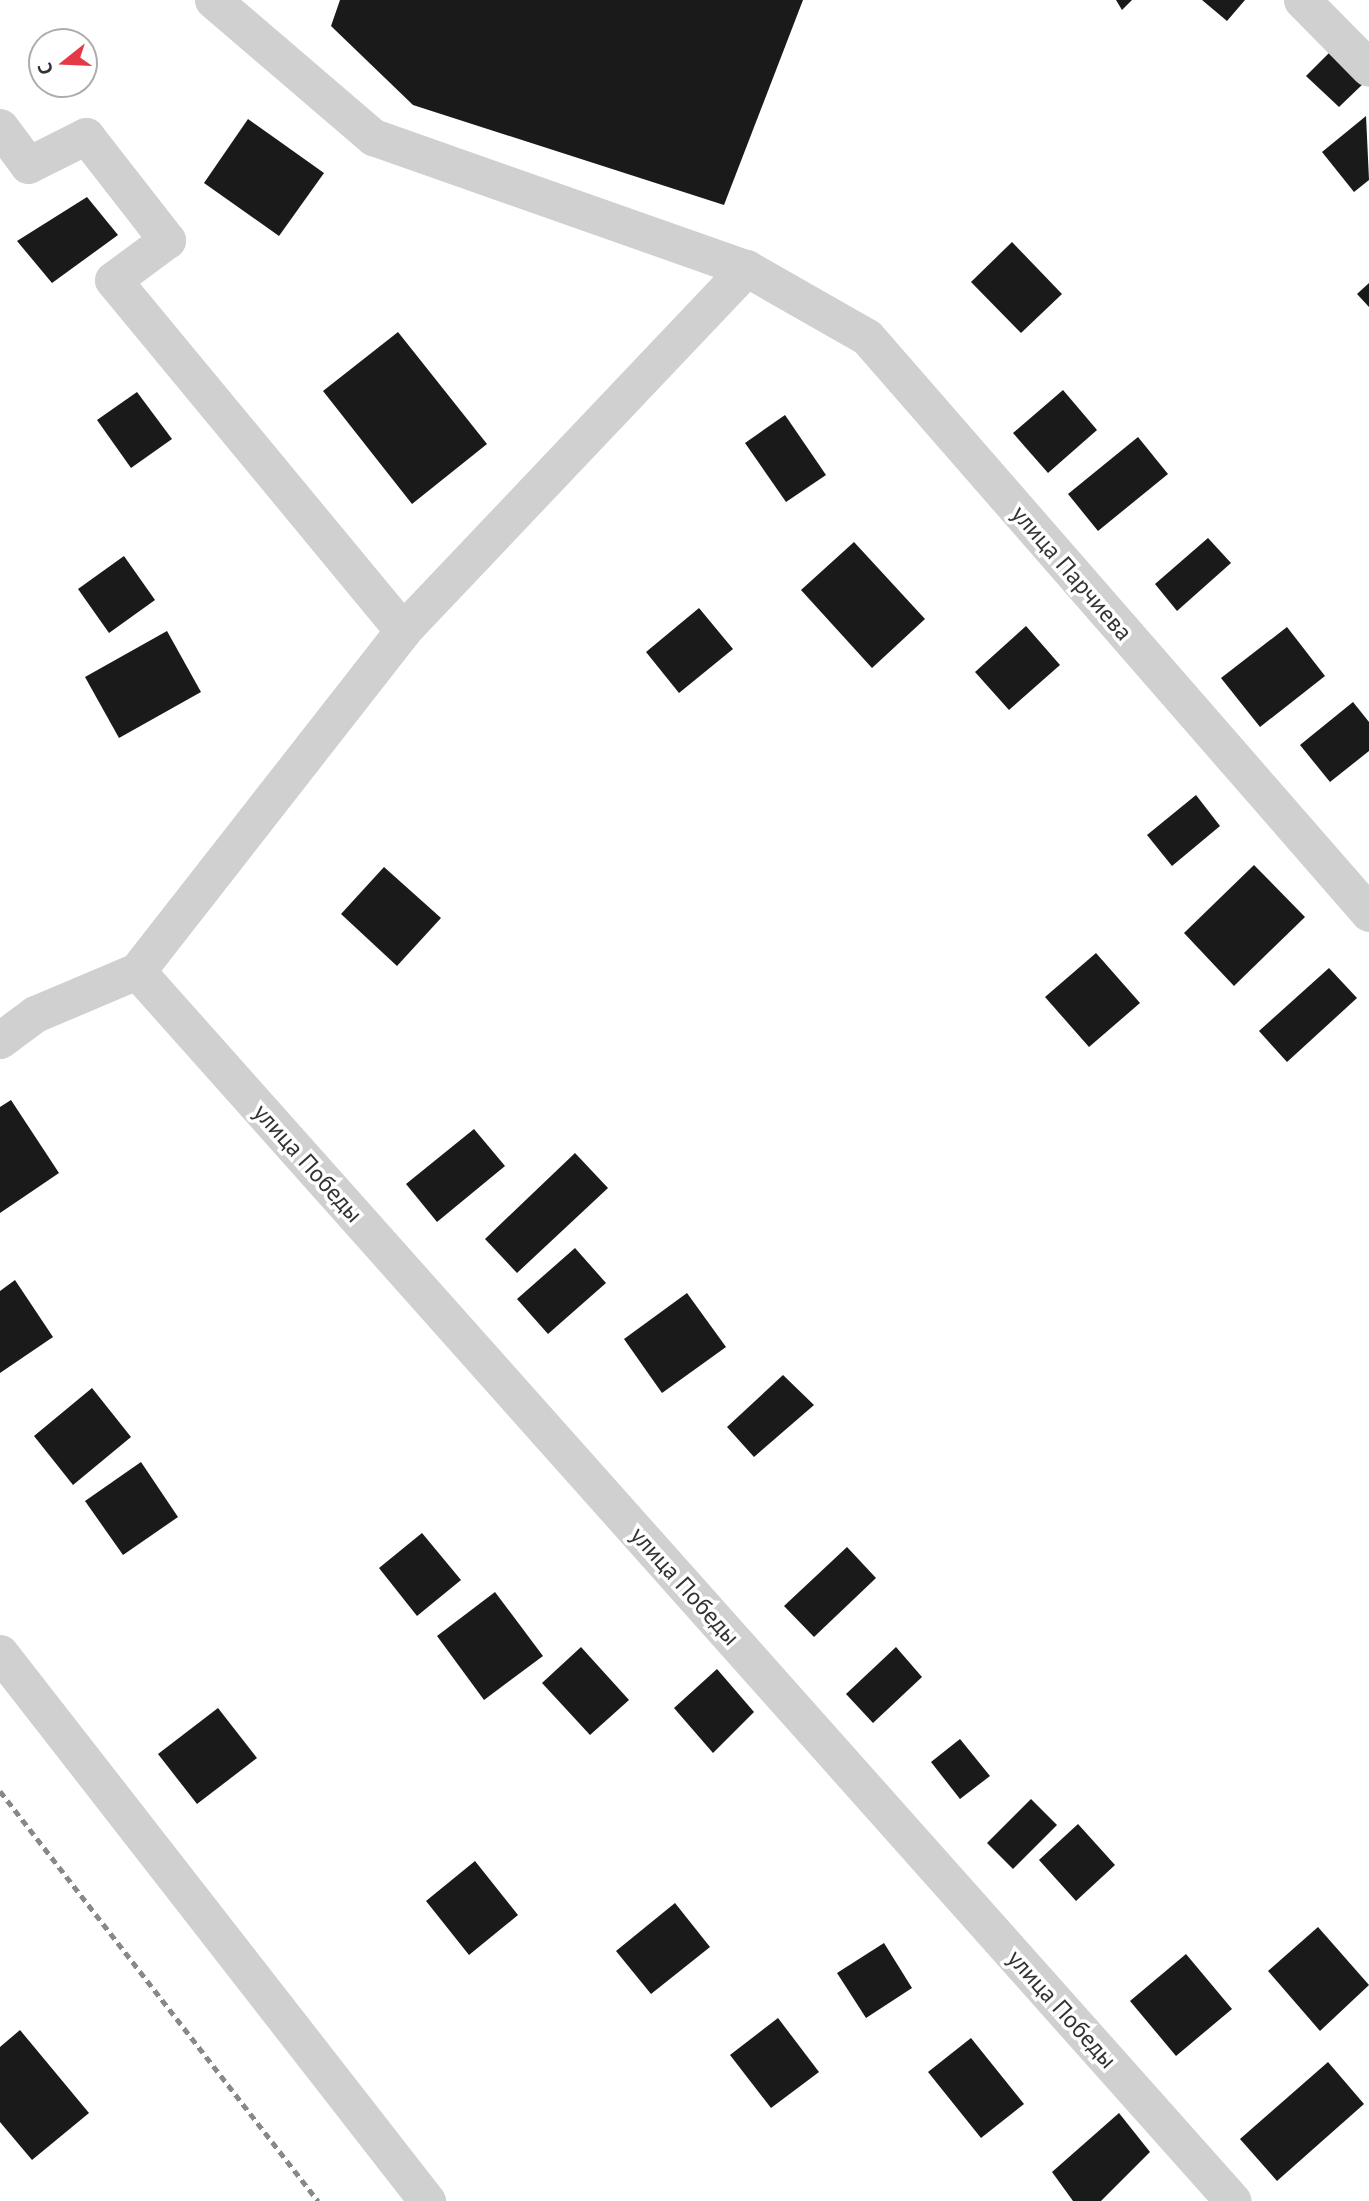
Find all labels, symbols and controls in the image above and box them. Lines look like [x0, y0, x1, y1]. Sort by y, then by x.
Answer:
north arrow [28, 28, 98, 98]
text: С [32, 60, 58, 78]
street label: улица Парчиева [1006, 500, 1138, 646]
street label: улица Победы [247, 1098, 369, 1228]
street label: улица Победы [624, 1521, 746, 1651]
street label: улица Победы [1001, 1944, 1123, 2074]

